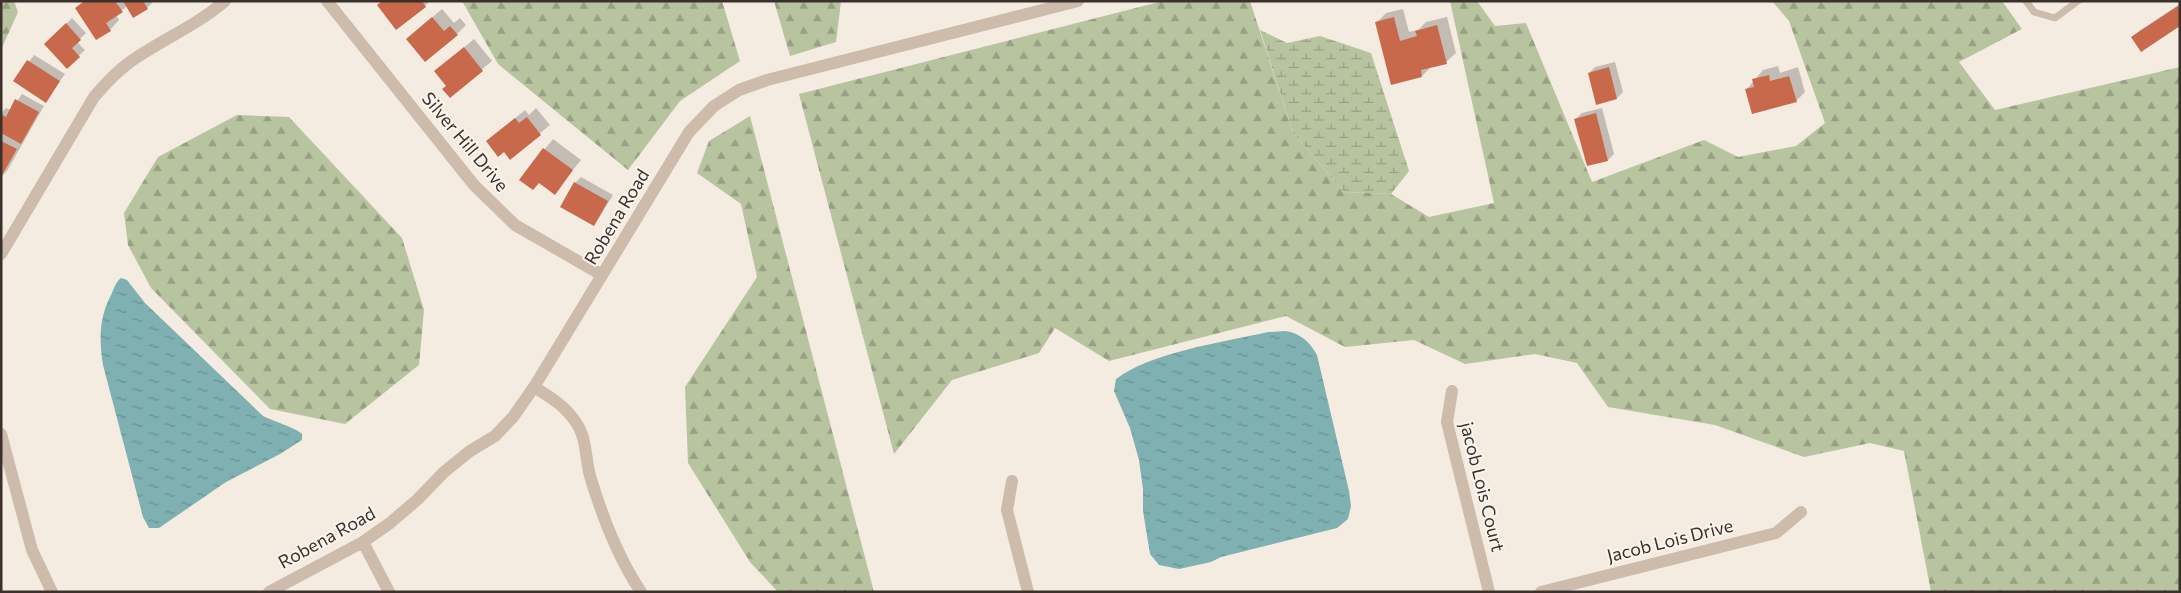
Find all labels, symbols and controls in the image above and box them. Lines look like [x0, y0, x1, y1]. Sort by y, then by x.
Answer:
street label: Silver Hill Drive [418, 87, 514, 196]
street label: Robena Road [579, 165, 653, 268]
street label: jacob Lois Court [1456, 420, 1510, 554]
street label: Robena Road [274, 501, 379, 573]
street label: Jacob Lois Drive [1604, 514, 1735, 566]

